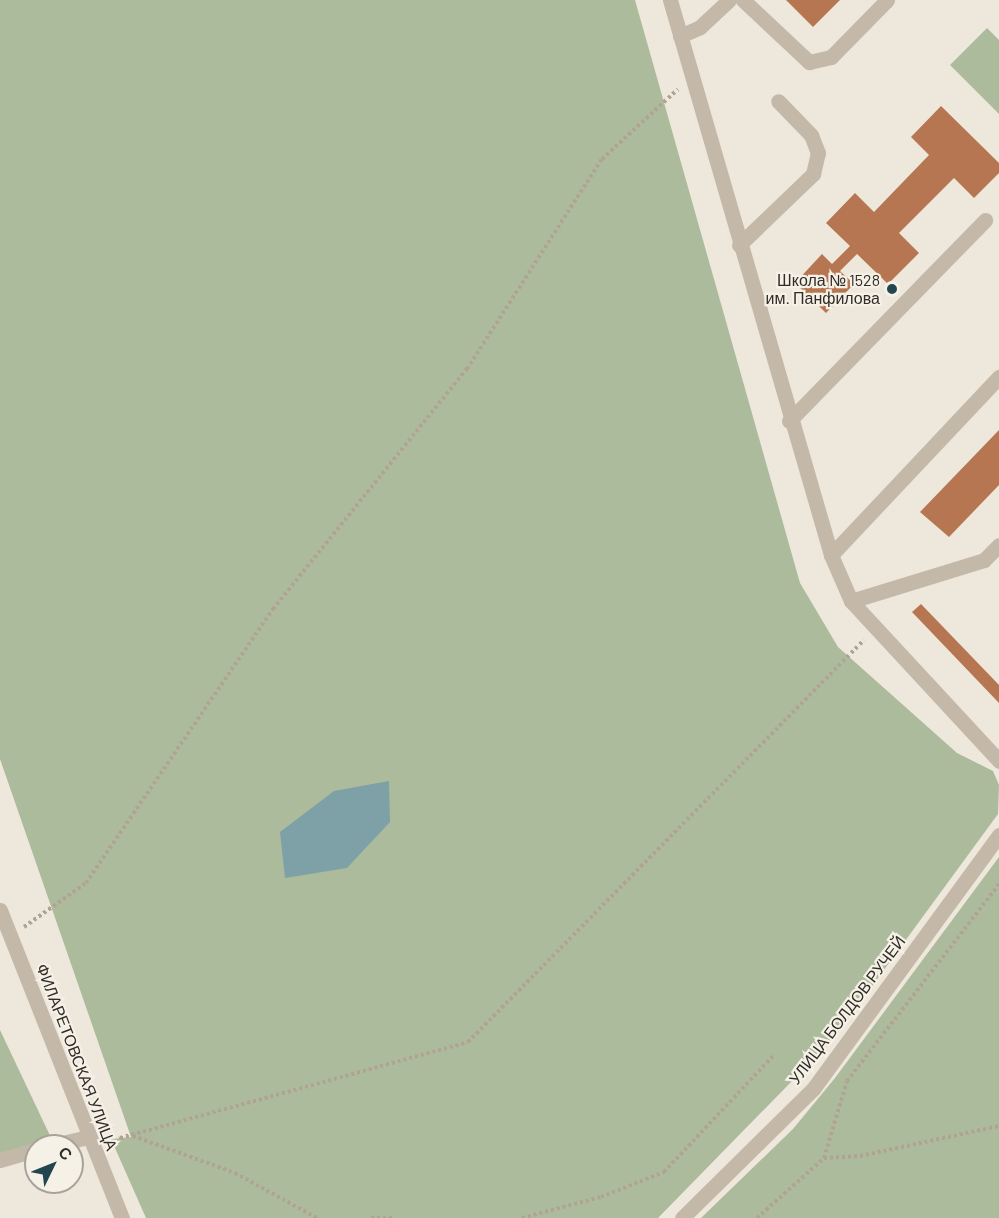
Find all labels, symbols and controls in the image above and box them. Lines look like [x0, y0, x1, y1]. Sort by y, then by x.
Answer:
place label: Школа № 1528 им. Панфилова [765, 270, 880, 308]
marker: Школа № 1528 им. Панфилова [885, 282, 899, 296]
street label: УЛИЦА БОЛДОВ РУЧЕЙ [785, 932, 909, 1088]
street label: ФИЛАРЕТОВСКАЯ УЛИЦА [33, 961, 121, 1153]
north arrow [24, 1134, 84, 1194]

